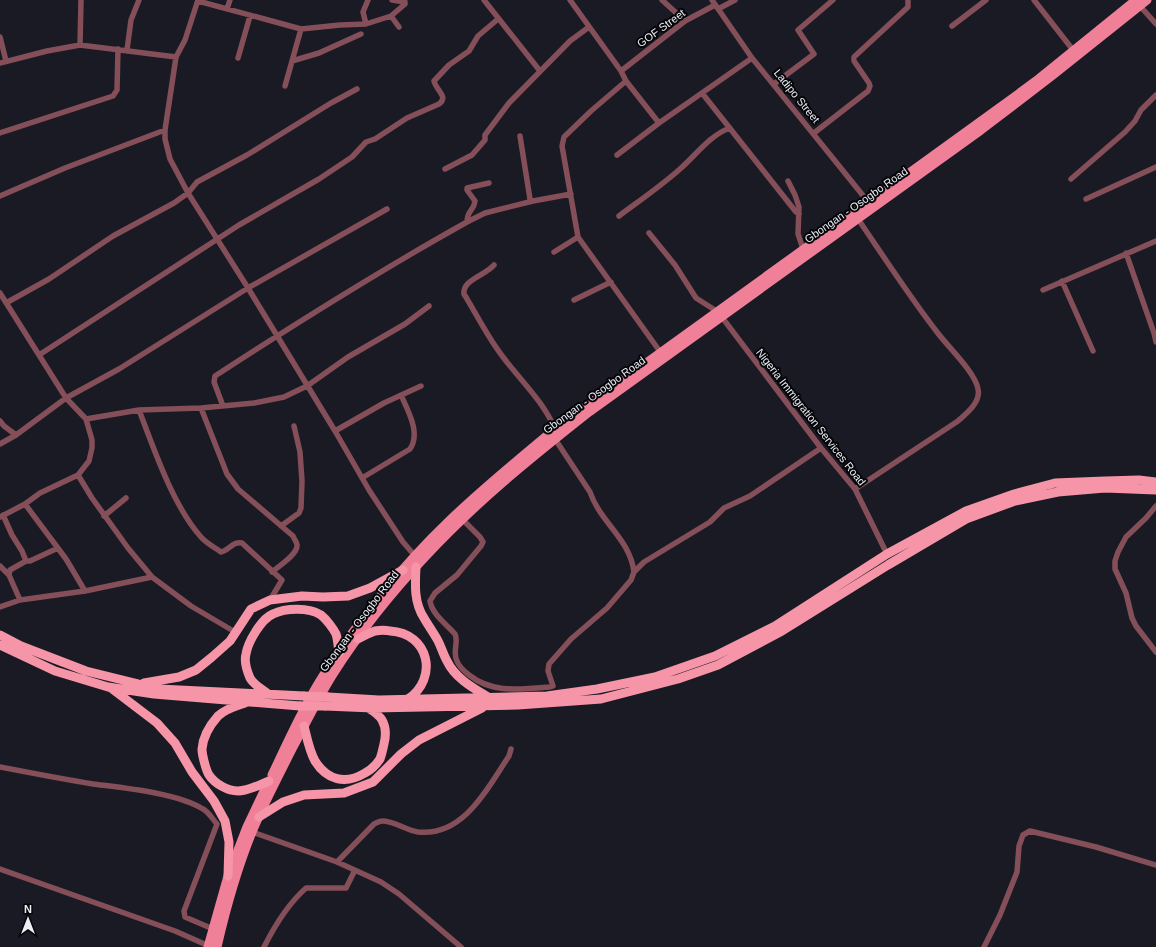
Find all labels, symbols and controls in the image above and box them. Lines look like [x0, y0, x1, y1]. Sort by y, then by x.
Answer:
street label: GOF Street [635, 7, 687, 49]
street label: Ladipo Street [772, 67, 822, 125]
street label: Gbongan - Osogbo Road [802, 165, 910, 245]
street label: Nigeria Immigration Services Road [754, 346, 868, 488]
street label: Gbongan - Osogbo Road [541, 354, 647, 436]
street label: Gbongan - Osogbo Road [317, 568, 401, 674]
north arrow [8, 899, 48, 939]
text: N [24, 903, 32, 915]

